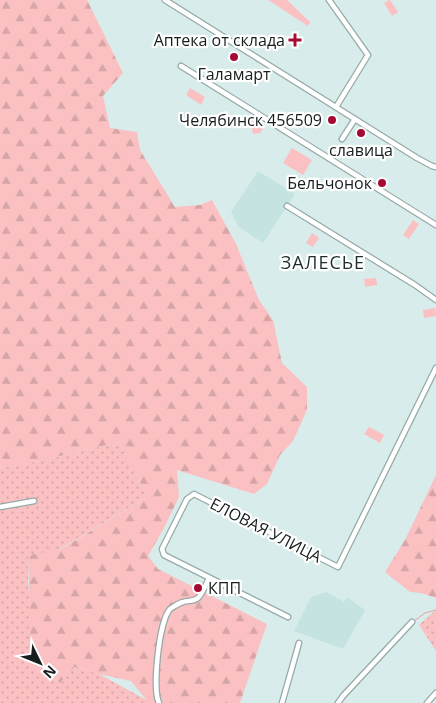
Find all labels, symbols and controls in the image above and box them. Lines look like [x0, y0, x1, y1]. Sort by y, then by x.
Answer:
place label: Аптека от склада [154, 29, 285, 51]
marker: Аптека от склада [289, 34, 301, 46]
marker: Галамарт [228, 51, 240, 63]
place label: Галамарт [197, 63, 271, 85]
place label: Челябинск 456509 [179, 109, 322, 131]
marker: Челябинск 456509 [326, 114, 338, 126]
marker: славица [355, 127, 367, 139]
place label: славица [329, 139, 393, 161]
place label: Бельчонок [287, 172, 373, 194]
marker: Бельчонок [376, 177, 388, 189]
district label: ЗАЛЕСЬЕ [281, 250, 365, 274]
street label: ЕЛОВАЯ УЛИЦА [206, 492, 326, 568]
place label: КПП [208, 577, 241, 599]
marker: КПП [192, 582, 204, 594]
north arrow [15, 638, 65, 688]
text: N [39, 662, 61, 683]

